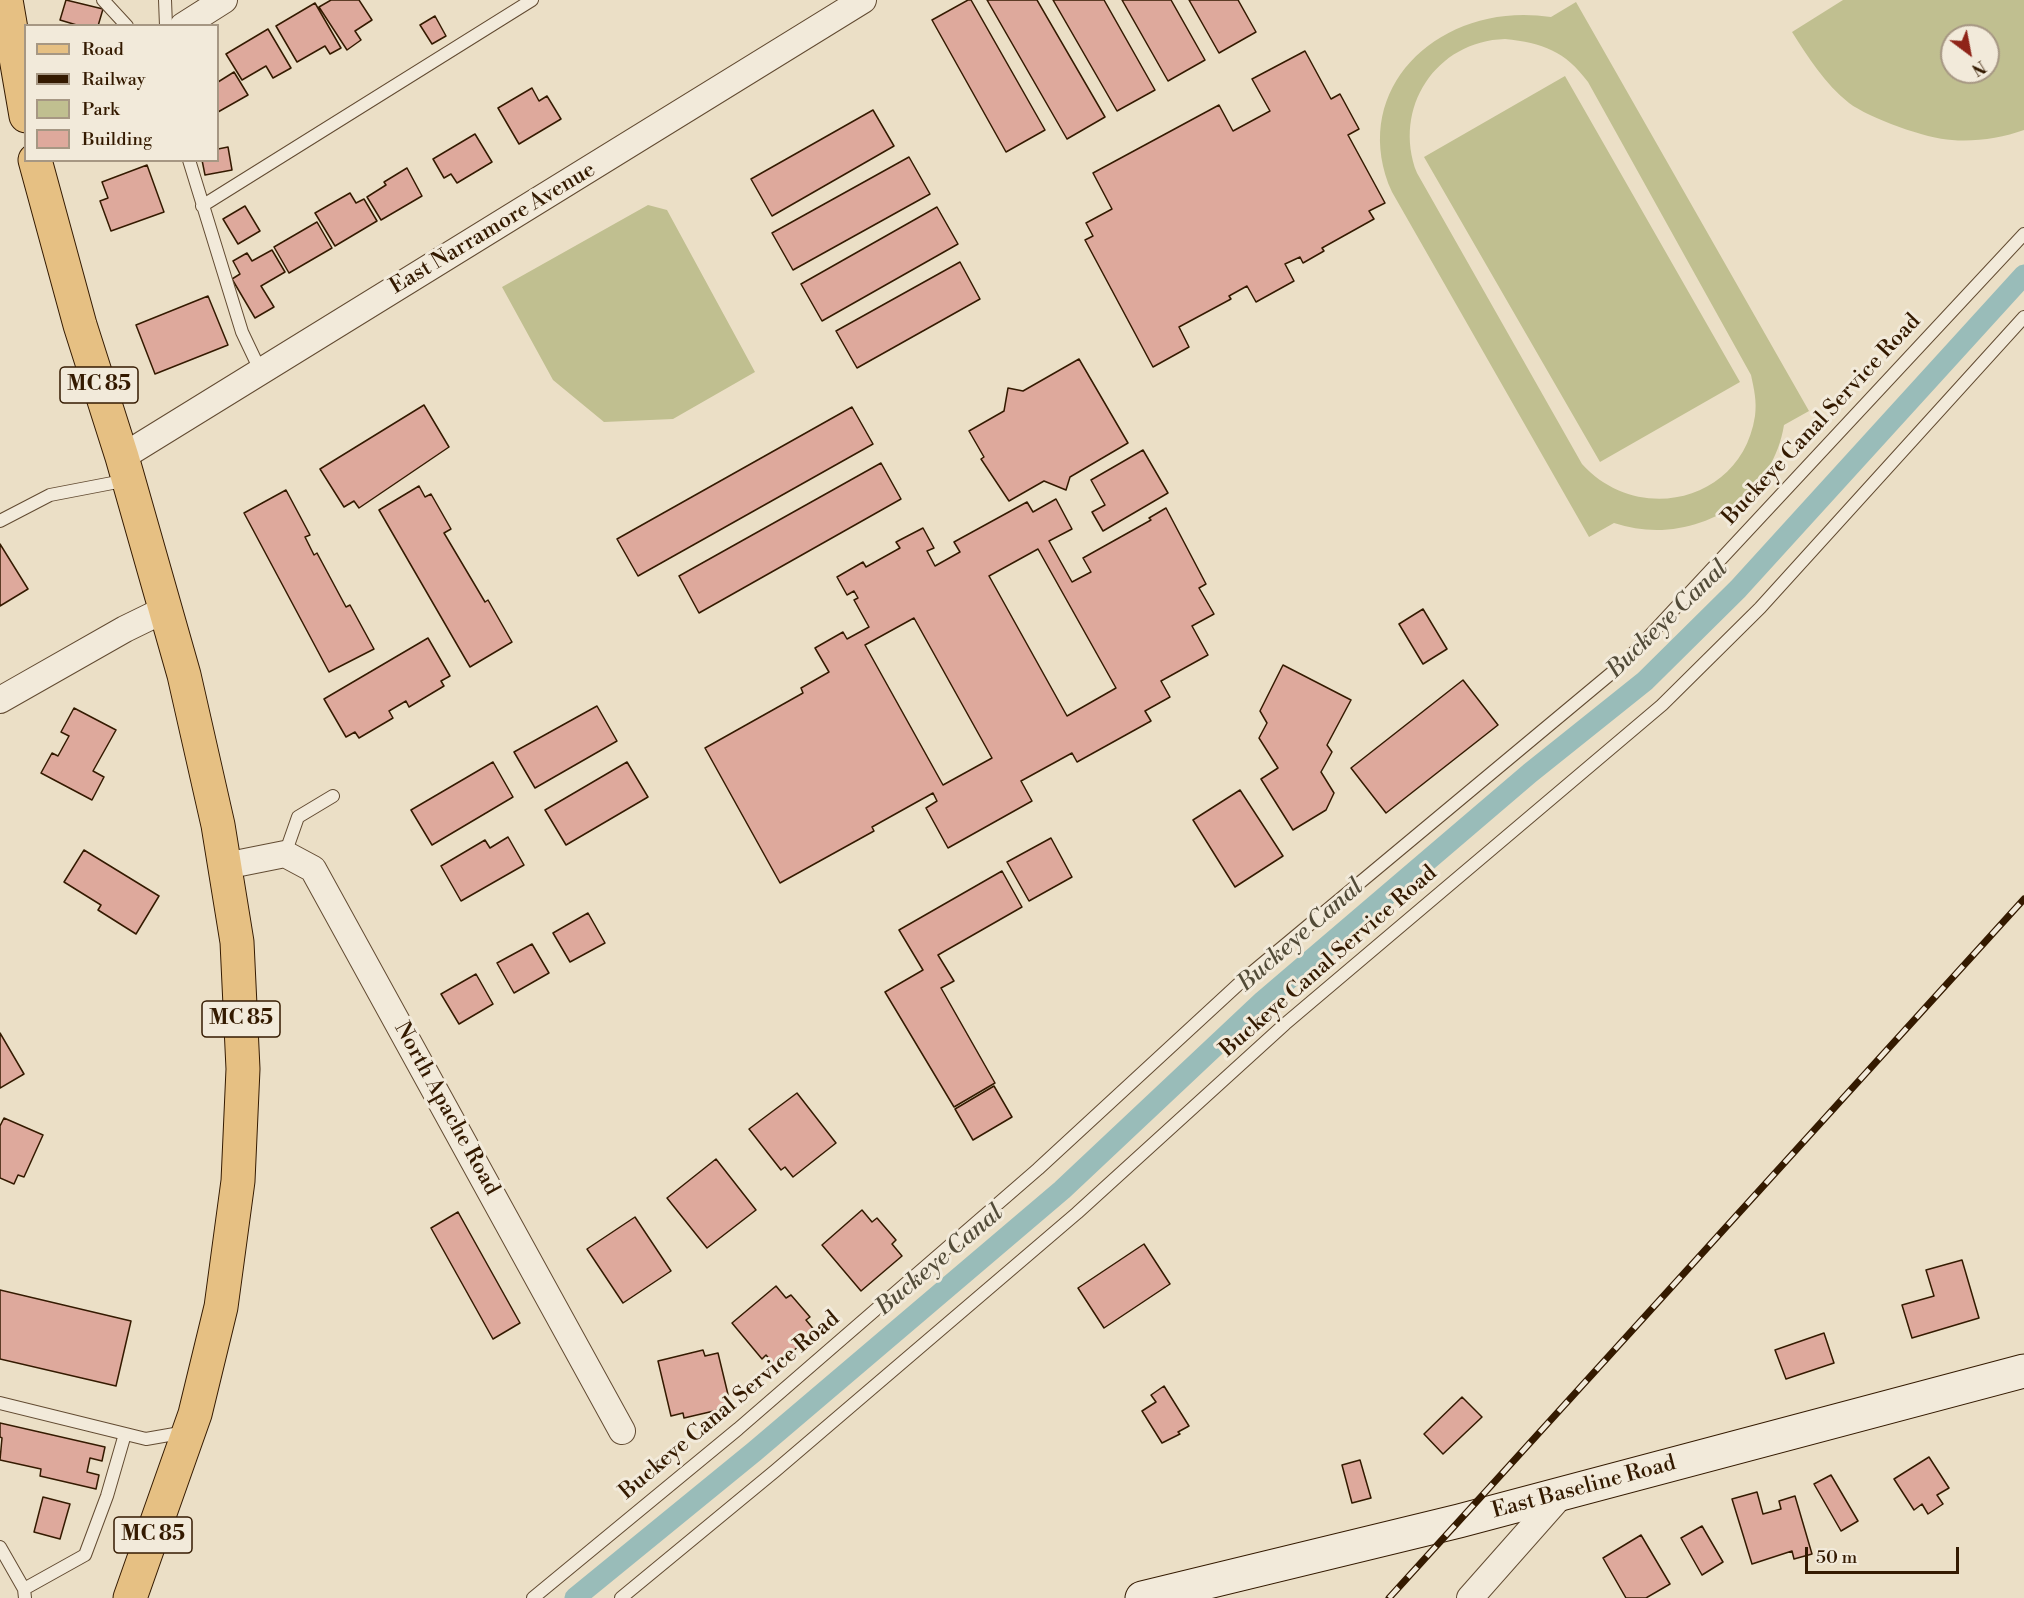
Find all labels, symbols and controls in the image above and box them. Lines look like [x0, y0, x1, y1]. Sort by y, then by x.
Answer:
legend [24, 24, 219, 162]
north arrow [1940, 24, 2000, 84]
text: Road [82, 38, 124, 61]
text: N [1968, 56, 1989, 79]
text: Railway [82, 68, 145, 91]
text: Park [82, 98, 119, 121]
text: Building [82, 128, 152, 151]
street label: East Narramore Avenue [385, 157, 601, 301]
street label: Buckeye Canal Service Road [1717, 309, 1927, 531]
road number: MC 85 [60, 367, 138, 403]
water label: Buckeye Canal [1601, 555, 1735, 685]
street label: Buckeye Canal Service Road [1215, 860, 1443, 1064]
water label: Buckeye Canal [1232, 874, 1370, 998]
road number: MC 85 [202, 1001, 280, 1037]
street label: North Apache Road [387, 1018, 505, 1200]
water label: Buckeye Canal [871, 1199, 1009, 1323]
street label: Buckeye Canal Service Road [615, 1306, 845, 1506]
street label: East Baseline Road [1489, 1451, 1679, 1525]
road number: MC 85 [114, 1517, 192, 1553]
scale bar [1808, 1535, 1962, 1573]
text: 50 m [1816, 1546, 1857, 1569]

